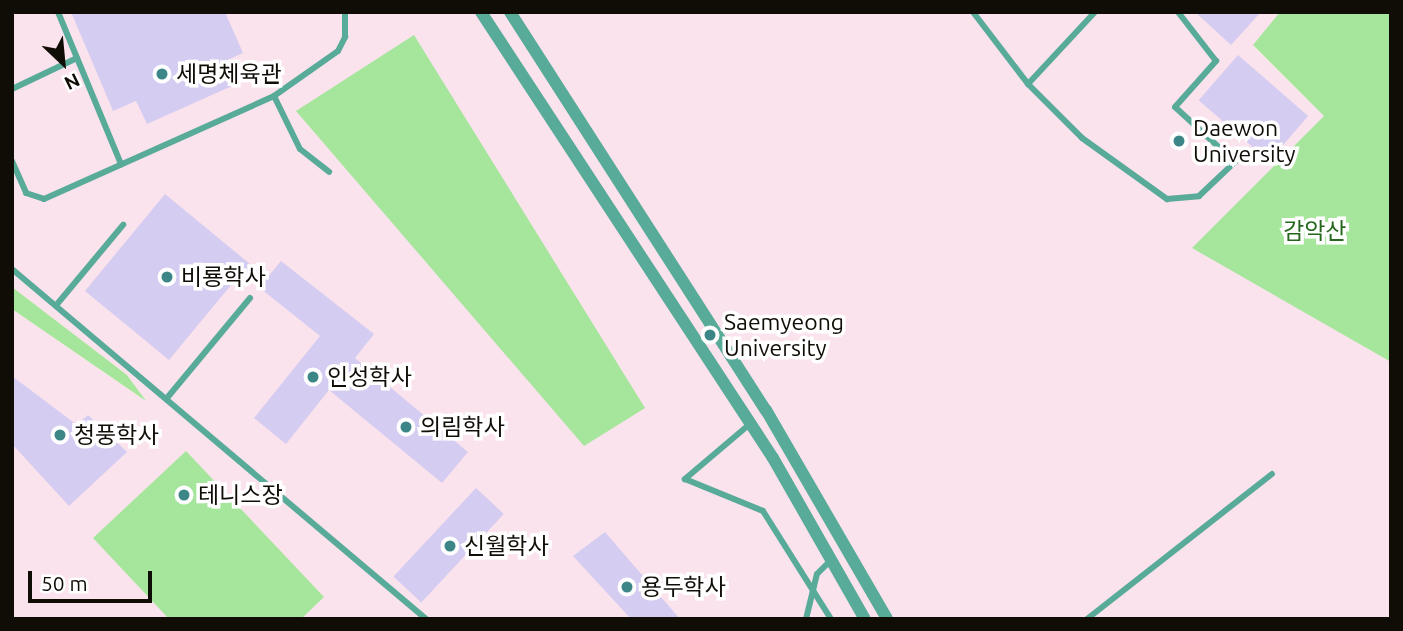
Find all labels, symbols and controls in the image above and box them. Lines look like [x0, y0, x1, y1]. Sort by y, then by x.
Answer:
north arrow [28, 28, 98, 98]
place label: 세명체육관 [176, 60, 282, 88]
marker: 세명체육관 [154, 66, 170, 82]
text: N [61, 69, 83, 95]
place label: Daewon University [1193, 114, 1296, 168]
marker: Daewon University [1171, 133, 1187, 149]
park label: 감악산 [1283, 217, 1347, 245]
place label: 비룡학사 [181, 263, 266, 291]
marker: 비룡학사 [159, 269, 175, 285]
place label: Saemyeong University [724, 308, 844, 362]
marker: Saemyeong University [702, 327, 718, 343]
place label: 인성학사 [327, 363, 412, 391]
marker: 인성학사 [305, 369, 321, 385]
place label: 의림학사 [420, 413, 505, 441]
marker: 의림학사 [398, 419, 414, 435]
place label: 청풍학사 [74, 421, 159, 449]
marker: 청풍학사 [52, 427, 68, 443]
place label: 테니스장 [198, 481, 283, 509]
marker: 테니스장 [176, 487, 192, 503]
place label: 신월학사 [464, 532, 549, 560]
marker: 신월학사 [442, 538, 458, 554]
scale bar [32, 558, 156, 602]
text: 50 m [41, 571, 88, 595]
place label: 용두학사 [641, 573, 726, 601]
marker: 용두학사 [619, 579, 635, 595]

